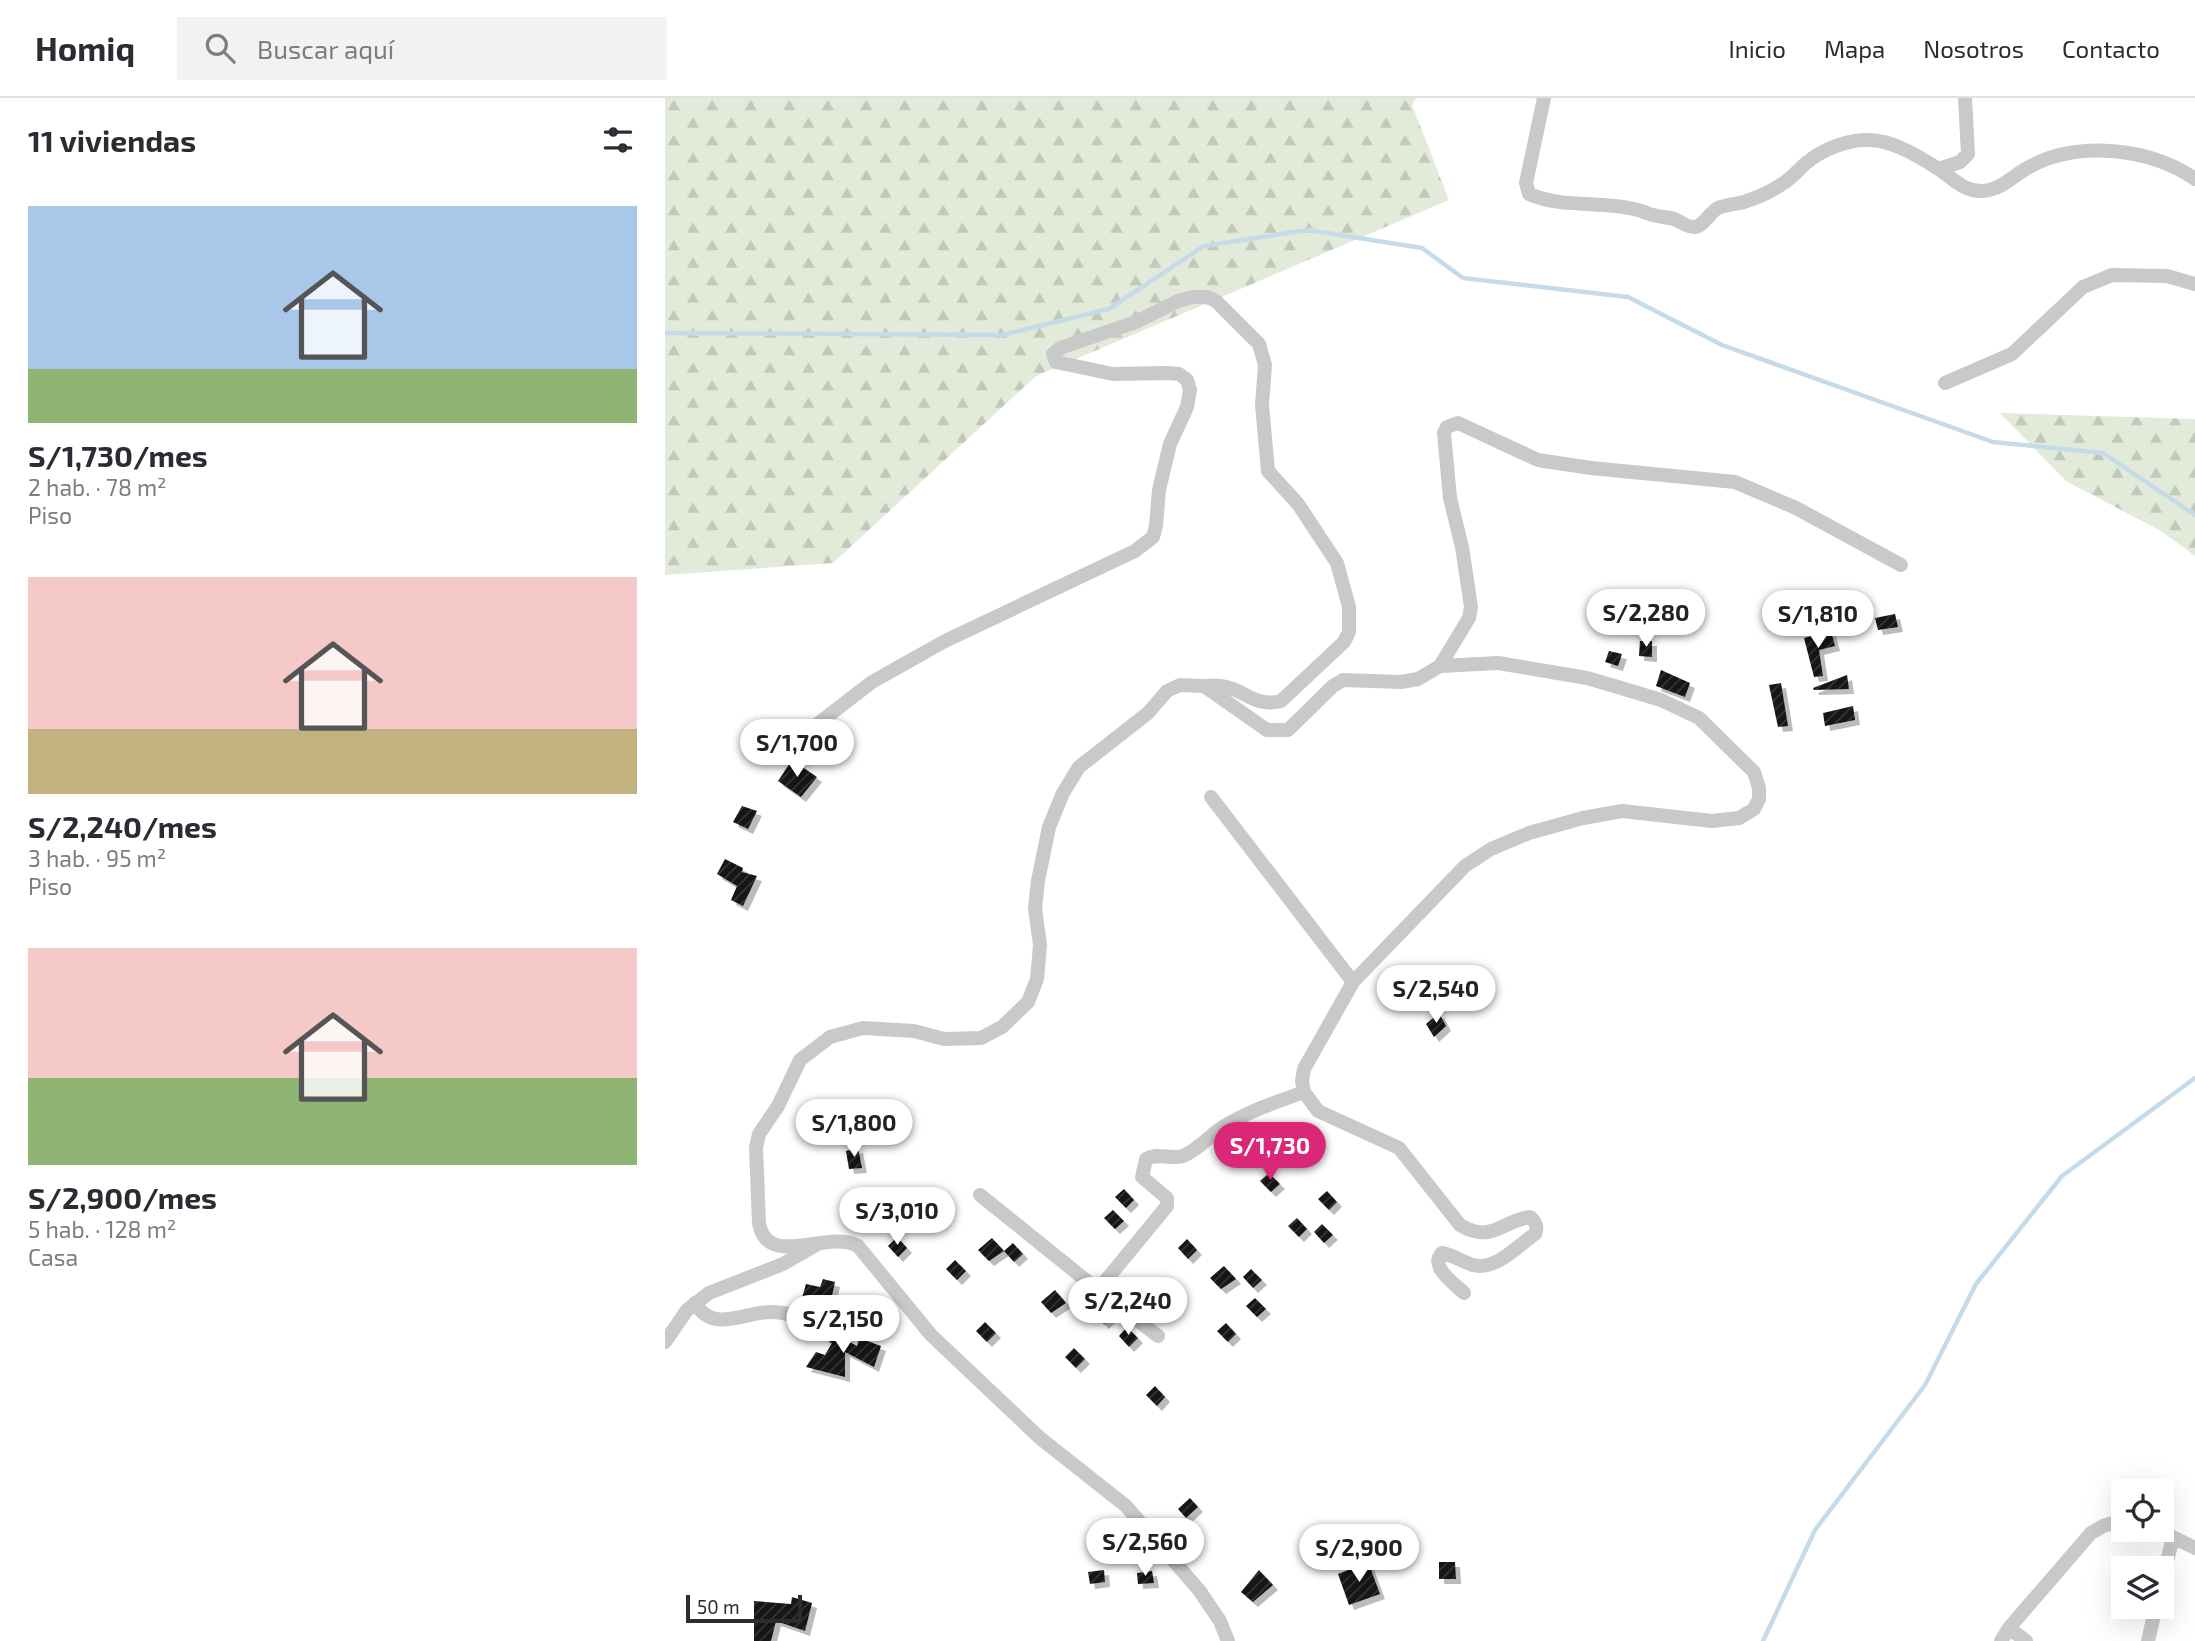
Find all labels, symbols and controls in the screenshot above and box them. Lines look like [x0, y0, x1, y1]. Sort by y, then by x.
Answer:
search box [177, 17, 667, 80]
text: Homiq [35, 28, 135, 68]
icon: search [201, 29, 239, 67]
text: Buscar aquí [257, 33, 394, 64]
text: Inicio [1728, 34, 1786, 63]
text: Mapa [1824, 34, 1885, 63]
text: Nosotros [1923, 34, 2024, 63]
text: Contacto [2062, 34, 2160, 63]
icon: filters [599, 121, 637, 159]
text: 11 viviendas [28, 122, 196, 158]
icon: home [270, 252, 396, 378]
text: S/1,730/mes [28, 437, 208, 473]
text: 2 hab. · 78 m² [28, 473, 167, 501]
text: Piso [28, 501, 72, 529]
pin: S/2,280 [1581, 589, 1711, 649]
pin: S/1,810 [1753, 590, 1883, 650]
text: S/2,280 [1602, 598, 1690, 626]
text: S/1,810 [1778, 599, 1858, 627]
icon: home [270, 623, 396, 749]
pin: S/1,700 [732, 720, 862, 779]
text: S/1,700 [756, 728, 838, 756]
text: S/2,240/mes [28, 808, 217, 844]
text: 3 hab. · 95 m² [28, 844, 166, 872]
text: Piso [28, 872, 72, 900]
pin: S/2,540 [1371, 965, 1501, 1025]
text: S/2,540 [1393, 974, 1479, 1002]
icon: home [270, 994, 396, 1120]
pin: S/1,800 [789, 1100, 919, 1159]
text: S/1,800 [812, 1108, 896, 1136]
pin: S/1,730 [1205, 1122, 1335, 1182]
text: S/1,730 [1230, 1131, 1310, 1159]
text: S/2,900/mes [28, 1179, 217, 1215]
pin: S/3,010 [832, 1188, 962, 1247]
text: S/3,010 [855, 1196, 939, 1224]
text: 5 hab. · 128 m² [28, 1215, 176, 1243]
text: Casa [28, 1243, 78, 1271]
pin: S/2,240 [1063, 1278, 1193, 1337]
text: S/2,240 [1084, 1286, 1172, 1314]
pin: S/2,150 [778, 1296, 908, 1355]
text: S/2,150 [802, 1304, 884, 1332]
map controls [2111, 1479, 2174, 1619]
button: locate [2111, 1479, 2174, 1542]
pin: S/2,560 [1080, 1518, 1210, 1578]
pin: S/2,900 [1294, 1524, 1424, 1584]
text: S/2,560 [1102, 1527, 1188, 1555]
text: S/2,900 [1315, 1533, 1403, 1561]
button: layers [2111, 1556, 2174, 1619]
scale bar [686, 1592, 801, 1624]
text: 50 m [697, 1595, 740, 1618]

